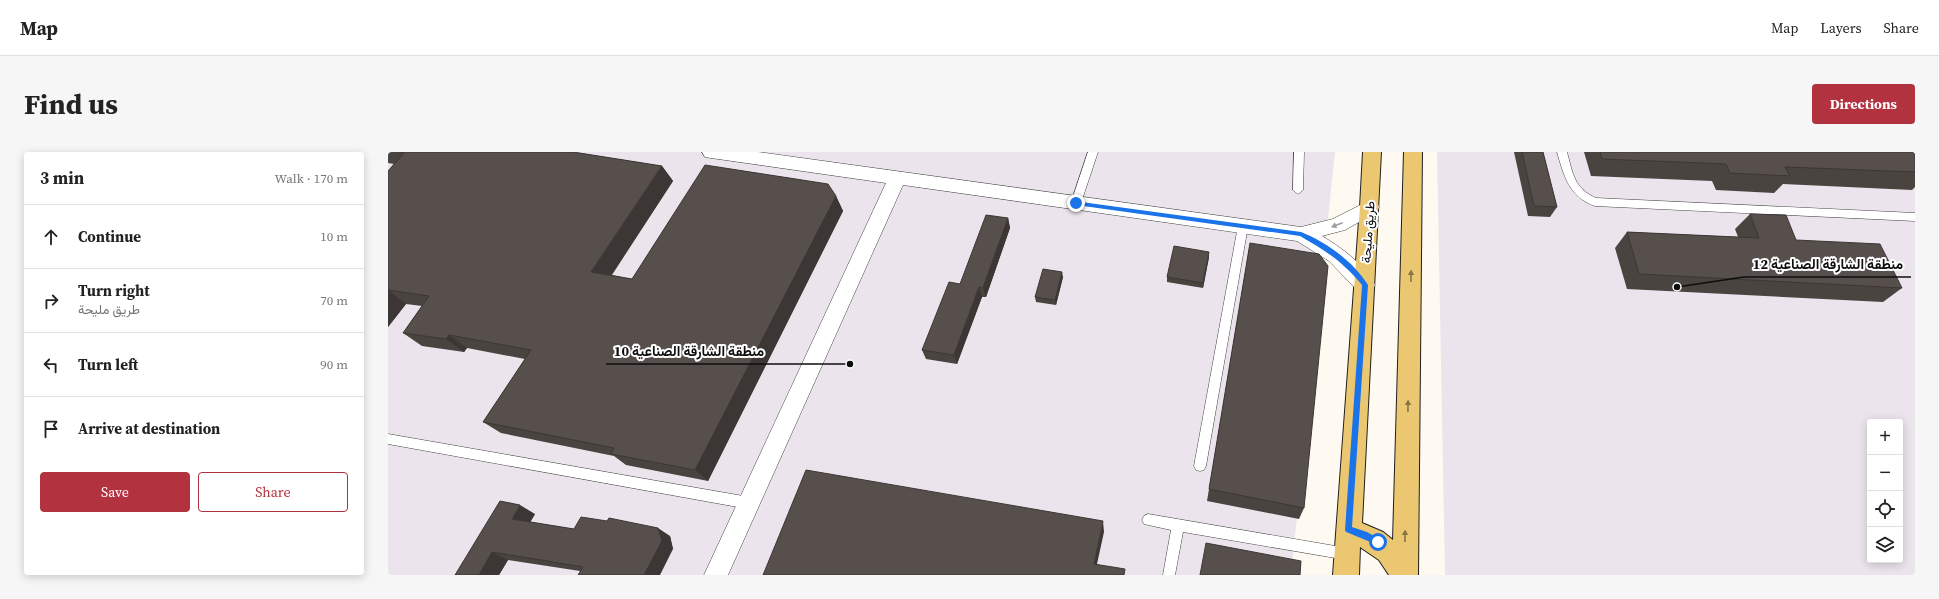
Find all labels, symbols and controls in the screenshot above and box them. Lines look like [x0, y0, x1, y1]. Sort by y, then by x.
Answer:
text: Map [20, 15, 58, 41]
text: Map [1771, 18, 1798, 38]
text: Layers [1820, 18, 1862, 38]
text: Share [1884, 18, 1919, 38]
button: Directions [1812, 84, 1915, 124]
text: Find us [24, 85, 118, 123]
text: 3 min [40, 166, 84, 190]
text: Walk · 170 m [275, 170, 348, 187]
route end [1067, 194, 1085, 212]
street label: طريق مليحة [1357, 200, 1379, 264]
one-way arrow [1331, 222, 1343, 228]
icon: ahead [40, 226, 62, 248]
text: Continue [78, 226, 141, 247]
text: 10 m [320, 228, 348, 245]
callout: منطقة الشارقة الصناعية 12 [1744, 251, 1911, 277]
text: منطقة الشارقة الصناعية 12 [1753, 254, 1904, 274]
one-way arrow [1407, 270, 1414, 282]
text: Turn right [78, 280, 150, 301]
icon: right [40, 290, 62, 312]
text: 70 m [320, 292, 348, 309]
text: طريق مليحة [78, 301, 140, 318]
callout: منطقة الشارقة الصناعية 10 [606, 338, 773, 364]
text: منطقة الشارقة الصناعية 10 [614, 341, 765, 361]
icon: left [40, 354, 62, 376]
text: Turn left [78, 354, 138, 375]
text: 90 m [320, 356, 348, 373]
one-way arrow [1405, 399, 1411, 412]
icon: arrive [40, 418, 62, 440]
text: Arrive at destination [78, 418, 220, 439]
map controls [1867, 419, 1903, 563]
button: + [1867, 419, 1903, 455]
button: − [1867, 455, 1903, 491]
button: Save [40, 472, 190, 512]
button: Share [198, 472, 348, 512]
button: locate [1867, 491, 1903, 527]
button: layers [1867, 527, 1903, 563]
one-way arrow [1402, 530, 1409, 542]
route start [1369, 533, 1387, 551]

